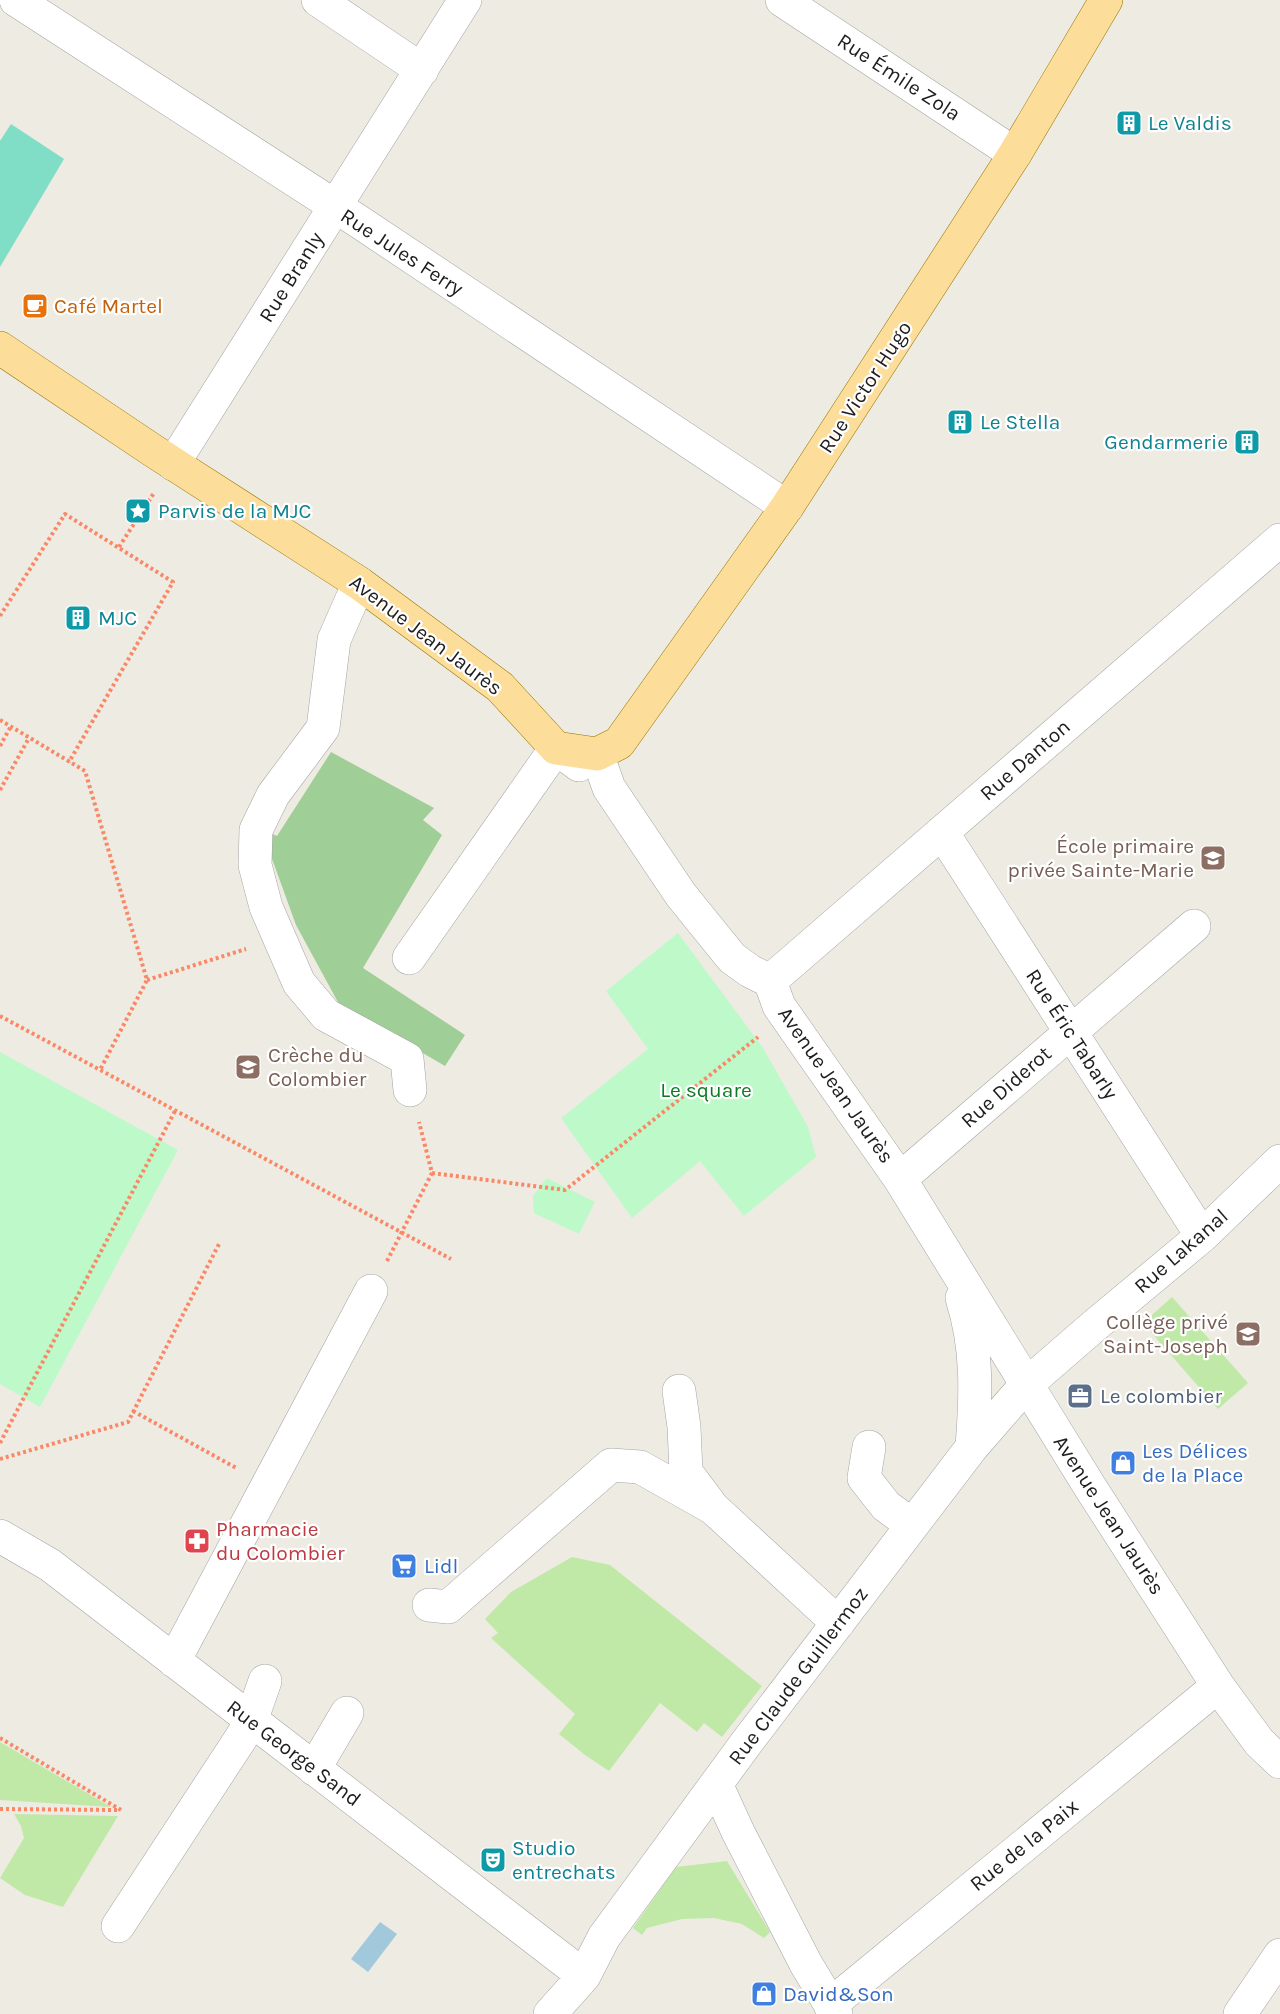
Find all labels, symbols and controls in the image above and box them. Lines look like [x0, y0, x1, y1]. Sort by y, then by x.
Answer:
street label: Rue Émile Zola [833, 28, 965, 126]
building icon: Le Valdis [1114, 108, 1144, 138]
place label: Le Valdis [1148, 111, 1232, 135]
street label: Rue Jules Ferry [336, 203, 468, 301]
street label: Rue Branly [254, 227, 328, 327]
cafe icon: Café Martel [20, 291, 50, 321]
place label: Café Martel [54, 294, 163, 318]
street label: Rue Victor Hugo [813, 317, 917, 457]
building icon: Le Stella [945, 407, 975, 437]
place label: Le Stella [980, 410, 1060, 434]
building icon: Gendarmerie [1232, 427, 1262, 457]
place label: Gendarmerie [1104, 430, 1228, 454]
place icon: Parvis de la MJC [123, 496, 153, 526]
place label: Parvis de la MJC [158, 499, 311, 523]
street label: Avenue Jean Jaurès [345, 570, 507, 700]
building icon: MJC [63, 603, 93, 633]
place label: MJC [98, 606, 137, 630]
street label: Rue Danton [975, 714, 1075, 806]
place label: École primaire privée Sainte-Marie [1008, 834, 1194, 882]
school or university icon: École primaire privée Sainte-Marie [1198, 843, 1228, 873]
street label: Rue Éric Tabarly [1021, 964, 1123, 1104]
street label: Avenue Jean Jaurès [773, 1002, 899, 1168]
street label: Rue Diderot [956, 1041, 1056, 1133]
place label: Crèche du Colombier [268, 1043, 367, 1091]
school or university icon: Crèche du Colombier [233, 1052, 263, 1082]
park label: Le square [660, 1078, 752, 1102]
street label: Rue Lakanal [1129, 1204, 1233, 1298]
place label: Collège privé Saint-Joseph [1103, 1310, 1228, 1358]
school or university icon: Collège privé Saint-Joseph [1233, 1319, 1263, 1349]
office icon: Le colombier [1065, 1381, 1095, 1411]
place label: Le colombier [1100, 1384, 1222, 1408]
street label: Avenue Jean Jaurès [1049, 1431, 1169, 1599]
place label: Les Délices de la Place [1142, 1439, 1248, 1487]
shop icon: Les Délices de la Place [1108, 1448, 1138, 1478]
place label: Pharmacie du Colombier [216, 1517, 345, 1565]
pharmacy icon: Pharmacie du Colombier [182, 1526, 212, 1556]
supermarket icon: Lidl [389, 1551, 419, 1581]
place label: Lidl [424, 1554, 458, 1578]
street label: Rue Claude Guillermoz [723, 1582, 873, 1770]
street label: Rue George Sand [222, 1695, 366, 1811]
street label: Rue de la Paix [965, 1794, 1083, 1896]
place label: Studio entrechats [512, 1836, 616, 1884]
theatre icon: Studio entrechats [478, 1845, 508, 1875]
shop icon: David&Son [749, 1979, 779, 2009]
place label: David&Son [783, 1982, 894, 2006]

